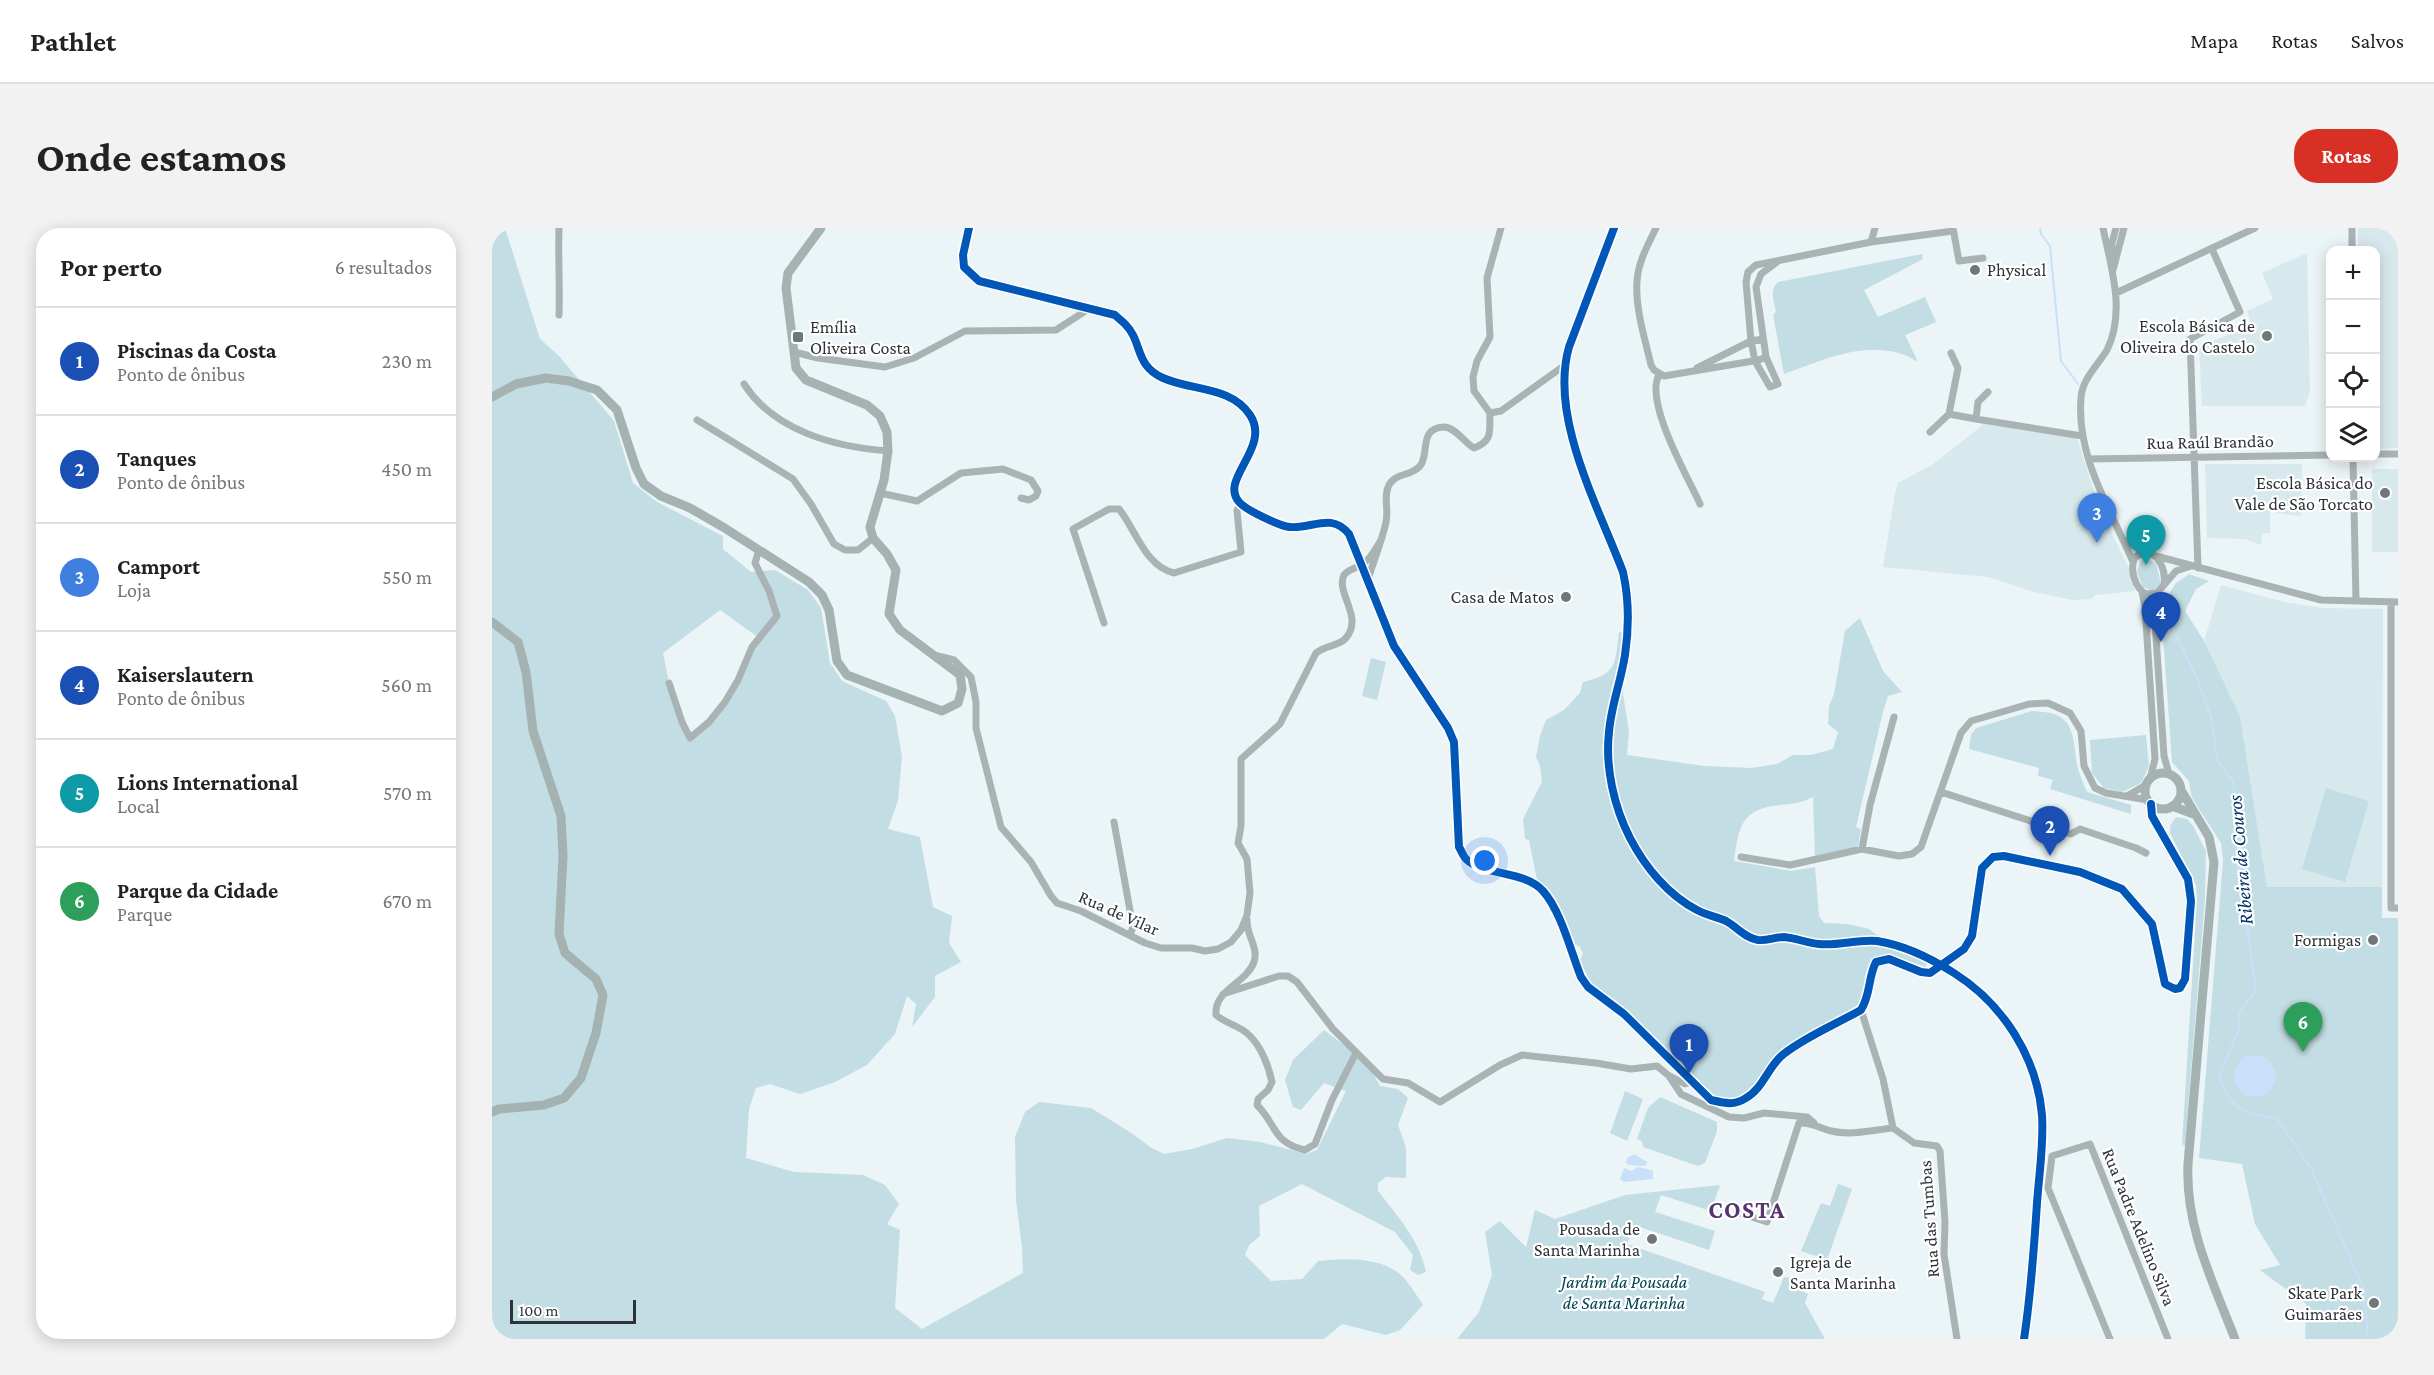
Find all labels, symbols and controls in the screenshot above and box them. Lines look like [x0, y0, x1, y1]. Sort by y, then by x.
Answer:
text: Pathlet [30, 26, 116, 57]
text: Mapa [2190, 29, 2238, 53]
text: Rotas [2271, 29, 2318, 53]
text: Salvos [2351, 29, 2404, 53]
button: Rotas [2294, 129, 2398, 183]
text: Onde estamos [36, 133, 286, 180]
map controls [2326, 246, 2380, 462]
button: + [2326, 246, 2380, 300]
text: Por perto [60, 253, 162, 282]
text: 6 resultados [335, 256, 432, 278]
place label: Physical [1987, 260, 2046, 280]
marker: Physical [1968, 263, 1982, 277]
button: − [2326, 300, 2380, 354]
place label: Escola Básica de Oliveira do Castelo [2120, 316, 2255, 357]
place label: Emília Oliveira Costa [810, 317, 911, 358]
marker: Escola Básica de Oliveira do Castelo [2260, 329, 2274, 343]
marker: Emília Oliveira Costa [791, 330, 805, 344]
text: Piscinas da Costa [117, 338, 277, 363]
text: 1 [76, 350, 83, 372]
text: 230 m [382, 350, 432, 372]
button: locate [2326, 354, 2380, 408]
text: Ponto de ônibus [117, 363, 245, 385]
button: layers [2326, 408, 2380, 462]
street label: Rua Raúl Brandão [2146, 431, 2274, 453]
text: Tanques [117, 446, 196, 471]
text: 2 [74, 458, 85, 480]
text: 450 m [381, 458, 432, 480]
text: Ponto de ônibus [117, 471, 245, 493]
place label: Escola Básica do Vale de São Torcato [2235, 473, 2373, 514]
marker: Escola Básica do Vale de São Torcato [2378, 486, 2392, 500]
pin: 3 [2078, 494, 2116, 543]
pin: 5 [2126, 516, 2166, 565]
text: Camport [117, 554, 200, 579]
text: 3 [75, 566, 84, 588]
text: 550 m [382, 566, 432, 588]
text: Loja [117, 579, 151, 601]
place label: Casa de Matos [1451, 587, 1554, 607]
marker: Casa de Matos [1559, 590, 1573, 604]
pin: 4 [2142, 592, 2180, 642]
text: Kaiserslautern [117, 662, 254, 687]
text: 4 [74, 674, 85, 696]
text: 560 m [381, 674, 432, 696]
text: Ponto de ônibus [117, 687, 245, 709]
text: Lions International [117, 770, 298, 795]
text: 5 [75, 782, 84, 804]
text: 570 m [383, 782, 432, 804]
water label: Ribeira de Couros [2223, 793, 2257, 926]
text: Local [117, 795, 160, 817]
pin: 2 [2030, 806, 2070, 856]
your location [1470, 846, 1499, 875]
text: Parque da Cidade [117, 878, 278, 903]
street label: Rua de Vilar [1076, 886, 1163, 940]
text: 6 [74, 890, 85, 912]
text: 670 m [383, 890, 432, 912]
text: Parque [117, 903, 172, 925]
place label: Formigas [2294, 930, 2361, 950]
marker: Formigas [2366, 933, 2380, 947]
pin: 6 [2284, 1002, 2322, 1052]
pin: 1 [1670, 1024, 1708, 1074]
street label: Rua Padre Adelino Silva [2098, 1145, 2180, 1309]
street label: Rua das Tumbas [1915, 1160, 1943, 1278]
district label: COSTA [1708, 1196, 1786, 1223]
place label: Pousada de Santa Marinha [1534, 1219, 1640, 1260]
marker: Pousada de Santa Marinha [1645, 1232, 1659, 1246]
place label: Igreja de Santa Marinha [1790, 1252, 1896, 1293]
marker: Igreja de Santa Marinha [1771, 1265, 1785, 1279]
park label: Jardim da Pousada de Santa Marinha [1558, 1272, 1688, 1313]
place label: Skate Park Guimarães [2284, 1283, 2362, 1324]
marker: Skate Park Guimarães [2367, 1296, 2381, 1310]
scale bar [510, 1297, 636, 1324]
text: 100 m [519, 1302, 558, 1319]

